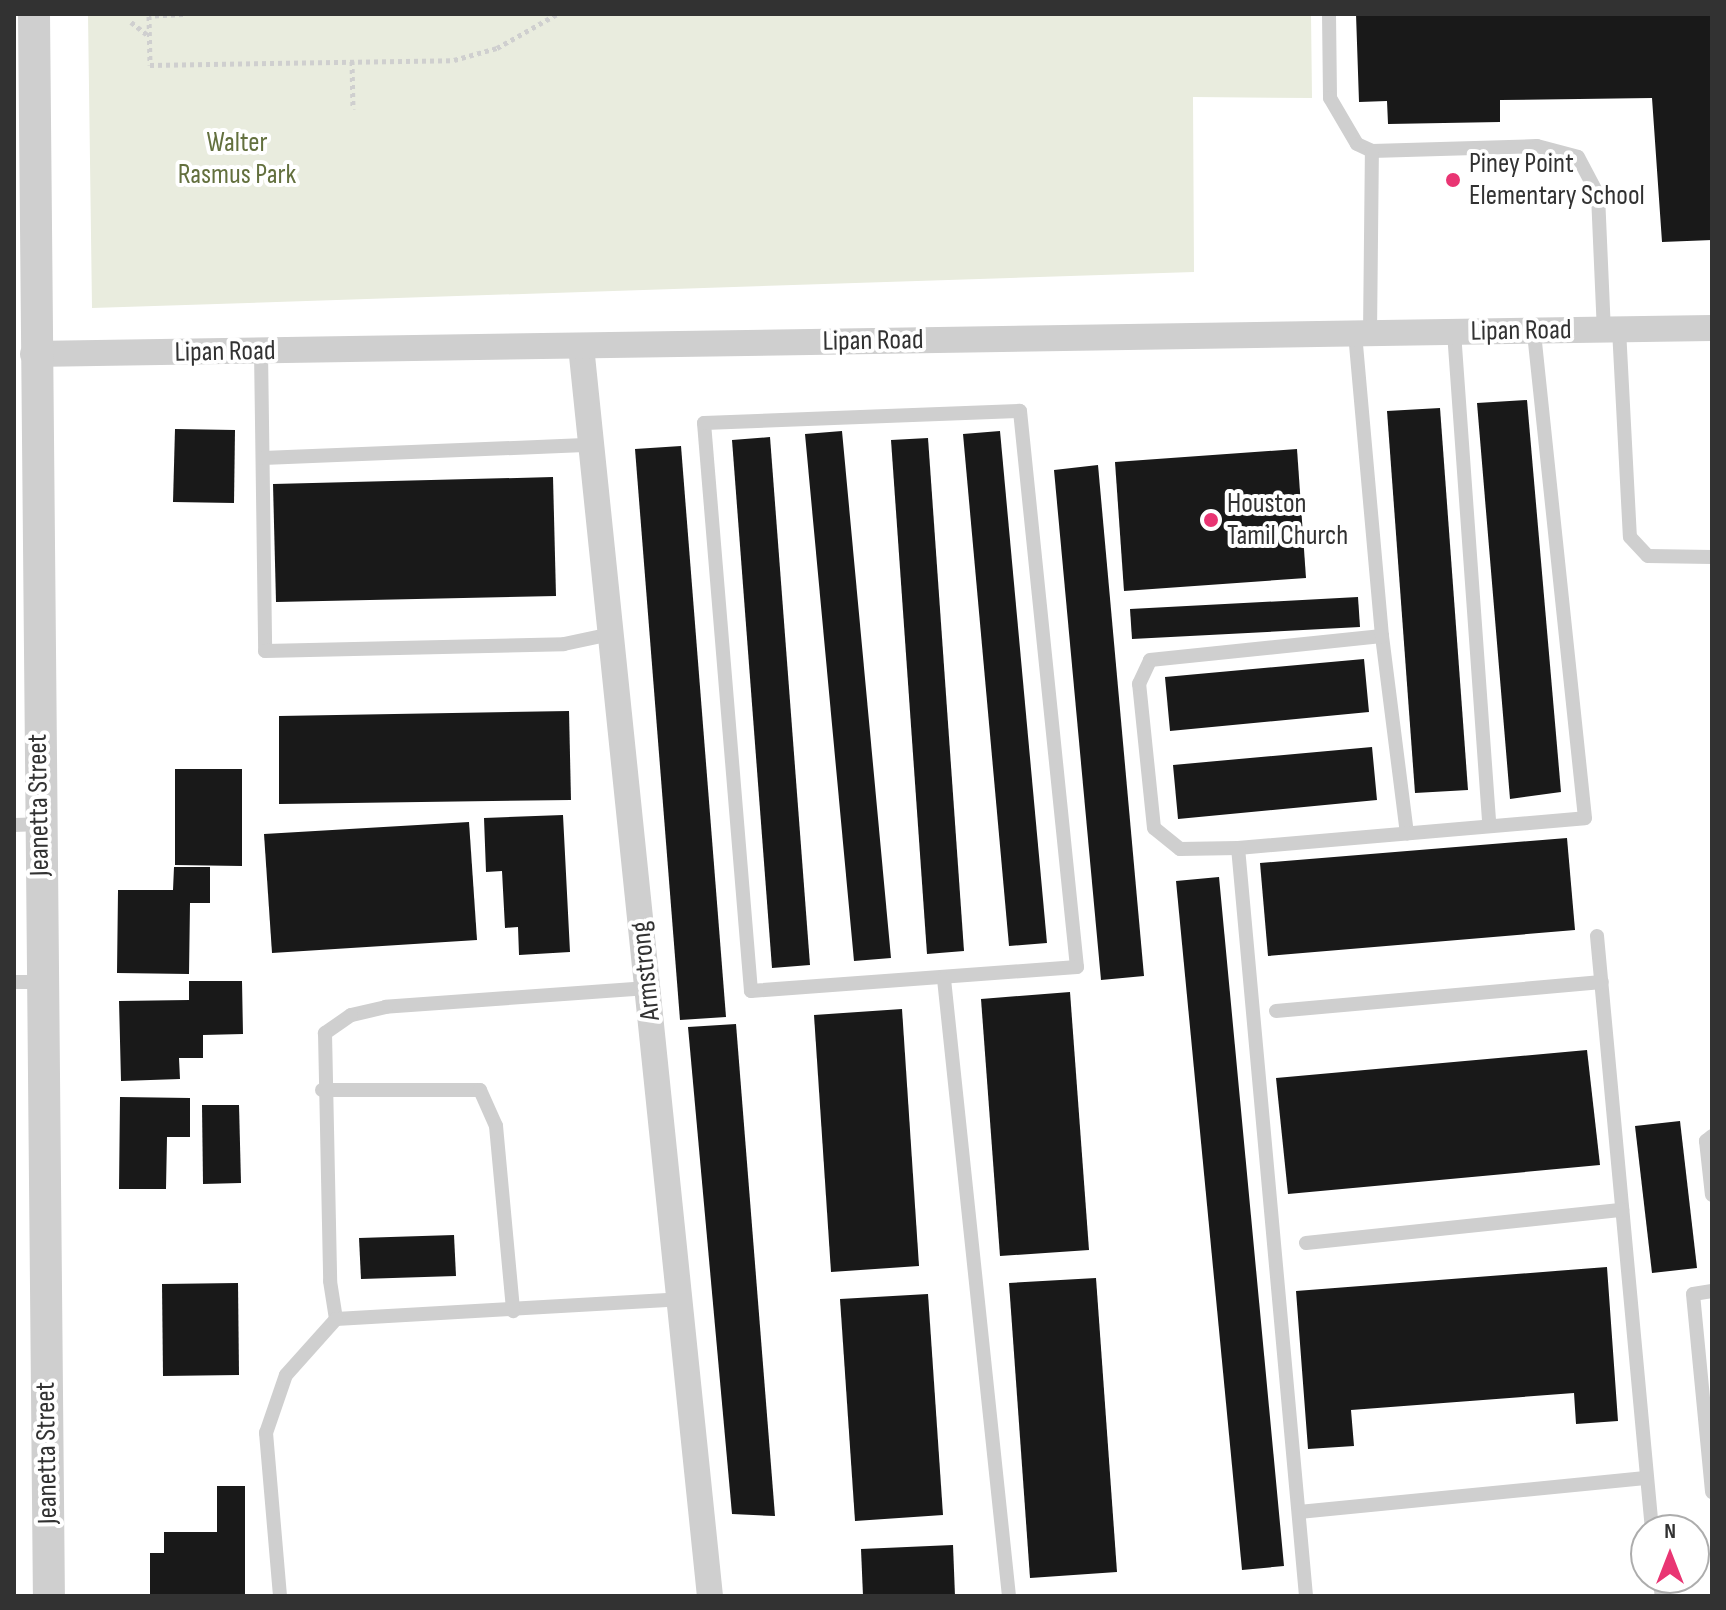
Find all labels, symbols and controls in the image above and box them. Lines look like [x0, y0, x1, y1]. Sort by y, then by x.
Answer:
park label: Walter Rasmus Park [178, 126, 296, 192]
place label: Piney Point Elementary School [1469, 147, 1645, 213]
marker: Piney Point Elementary School [1444, 171, 1462, 189]
street label: Lipan Road [1470, 313, 1572, 349]
street label: Lipan Road [822, 323, 924, 359]
street label: Lipan Road [174, 334, 276, 370]
place label: Houston Tamil Church [1227, 487, 1348, 553]
marker: Houston Tamil Church [1202, 511, 1220, 529]
street label: Jeanetta Street [21, 734, 57, 876]
street label: Armstrong [624, 920, 668, 1022]
street label: Jeanetta Street [29, 1382, 65, 1524]
north arrow [1630, 1514, 1710, 1594]
text: N [1664, 1518, 1676, 1545]

